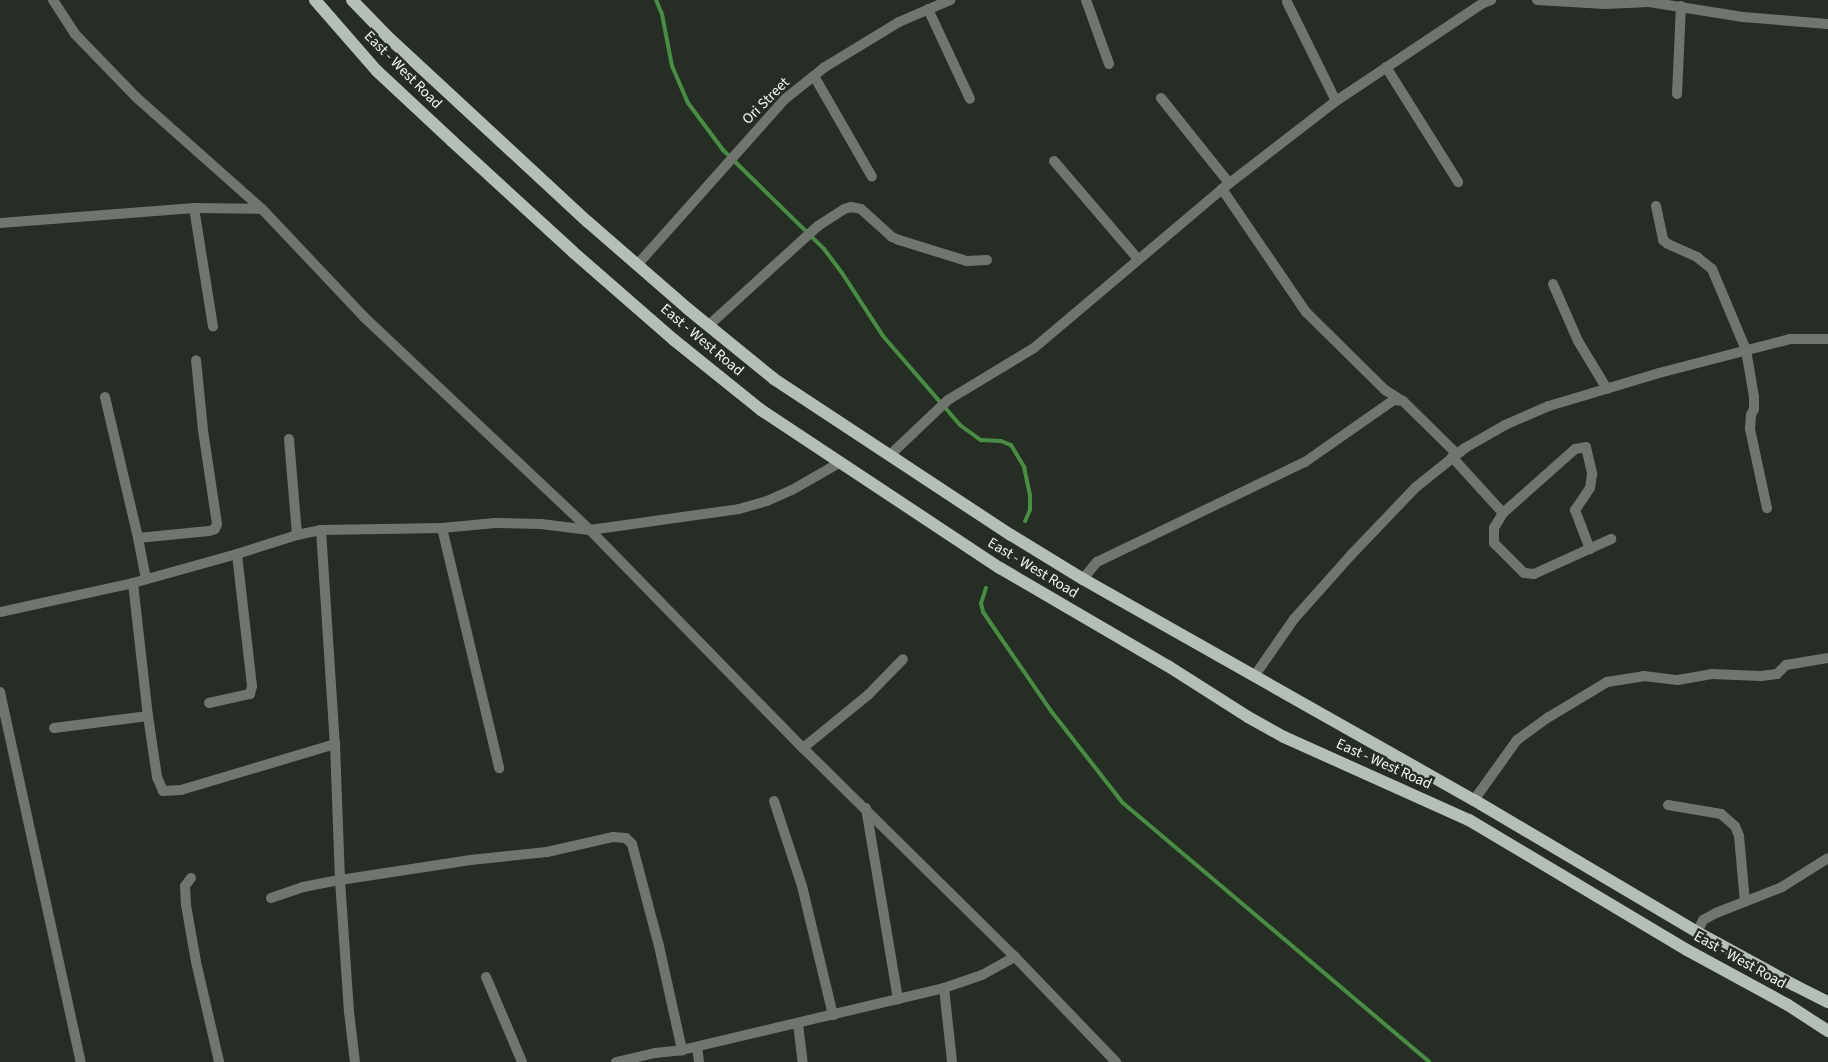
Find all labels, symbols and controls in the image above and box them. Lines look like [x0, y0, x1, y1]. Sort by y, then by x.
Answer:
street label: East - West Road [360, 27, 446, 113]
street label: Ori Street [739, 74, 793, 128]
street label: East - West Road [657, 300, 747, 380]
street label: East - West Road [984, 534, 1082, 602]
street label: East - West Road [1333, 735, 1435, 793]
street label: East - West Road [1691, 927, 1789, 993]

